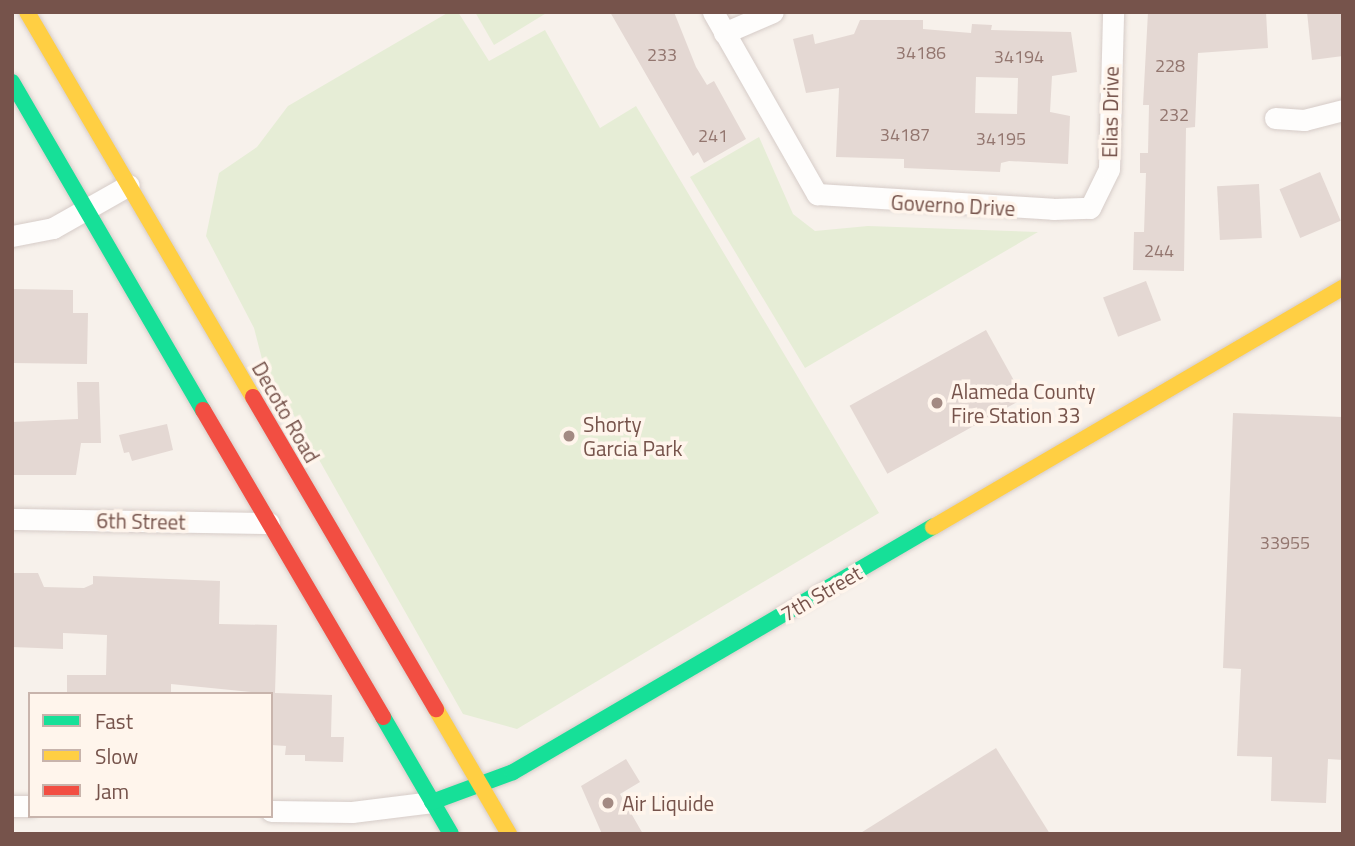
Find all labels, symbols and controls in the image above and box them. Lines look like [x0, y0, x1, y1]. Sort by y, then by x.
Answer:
house number: 34186 [896, 42, 946, 64]
house number: 233 [647, 44, 677, 66]
house number: 34194 [994, 46, 1044, 68]
house number: 228 [1155, 55, 1185, 77]
street label: Elias Drive [1097, 66, 1123, 158]
house number: 232 [1159, 104, 1189, 126]
house number: 34187 [880, 124, 930, 146]
house number: 241 [698, 125, 728, 147]
house number: 34195 [976, 128, 1026, 150]
street label: Governo Drive [890, 189, 1016, 221]
house number: 244 [1144, 240, 1174, 262]
street label: Decoto Road [247, 357, 325, 467]
place label: Alameda County Fire Station 33 [951, 378, 1095, 428]
marker: Alameda County Fire Station 33 [929, 395, 945, 411]
place label: Shorty Garcia Park [583, 411, 683, 461]
marker: Shorty Garcia Park [561, 428, 577, 444]
street label: 6th Street [96, 508, 186, 534]
house number: 33955 [1260, 532, 1310, 554]
street label: 7th Street [776, 560, 866, 626]
legend [28, 692, 273, 818]
text: Fast [95, 705, 133, 737]
text: Slow [95, 740, 138, 772]
text: Jam [95, 775, 129, 807]
place label: Air Liquide [622, 790, 714, 816]
marker: Air Liquide [600, 795, 616, 811]

